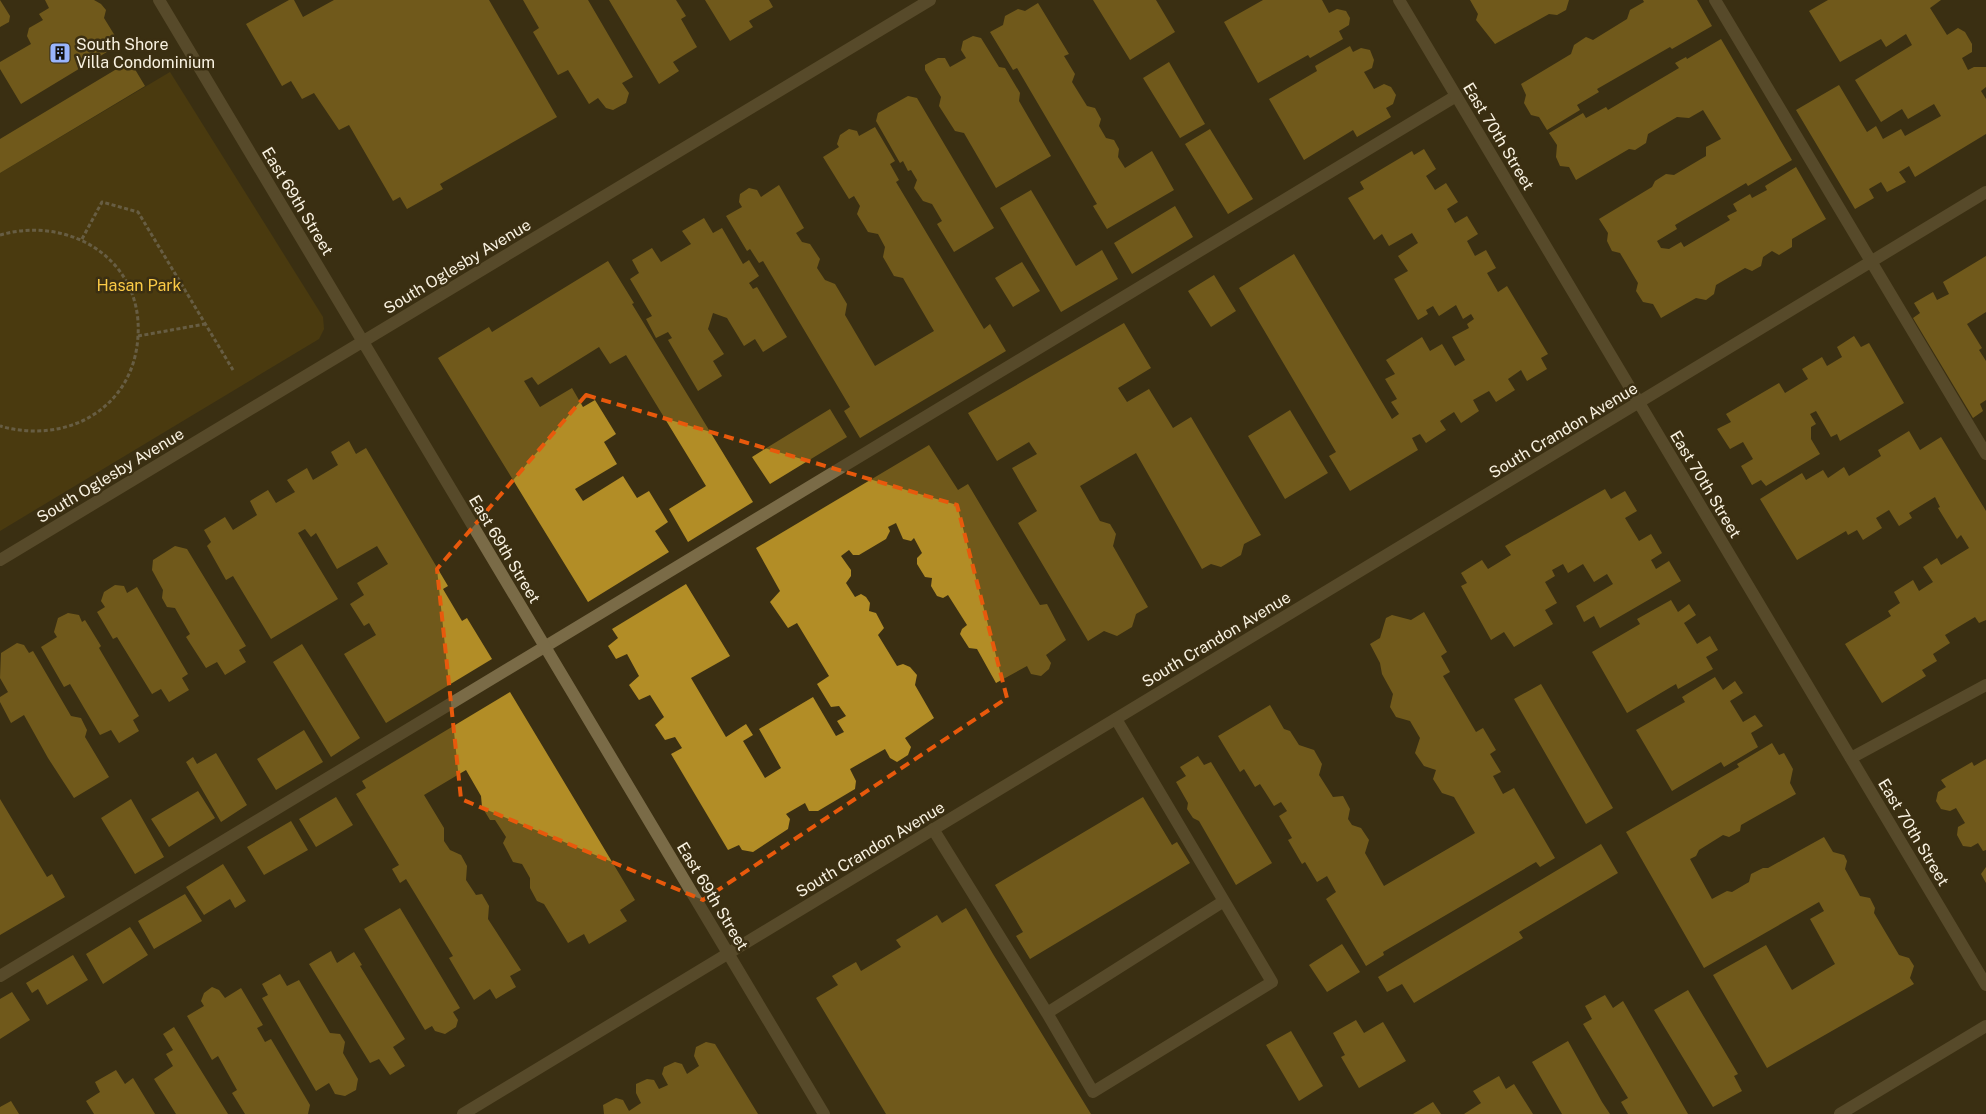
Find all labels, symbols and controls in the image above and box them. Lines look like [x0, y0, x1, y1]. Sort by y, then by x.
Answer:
place label: South Shore Villa Condominium [76, 35, 215, 72]
building icon: South Shore Villa Condominium [48, 41, 72, 65]
street label: East 70th Street [1459, 79, 1538, 193]
street label: East 69th Street [258, 144, 337, 259]
street label: South Oglesby Avenue [380, 215, 534, 318]
park label: Hasan Park [96, 276, 182, 295]
street label: South Crandon Avenue [1485, 378, 1641, 482]
street label: South Oglesby Avenue [33, 424, 187, 527]
street label: East 70th Street [1666, 427, 1745, 541]
street label: East 69th Street [465, 492, 544, 607]
street label: South Crandon Avenue [1138, 587, 1294, 691]
street label: East 70th Street [1874, 775, 1953, 889]
street label: South Crandon Avenue [792, 797, 948, 901]
street label: East 69th Street [673, 839, 752, 954]

